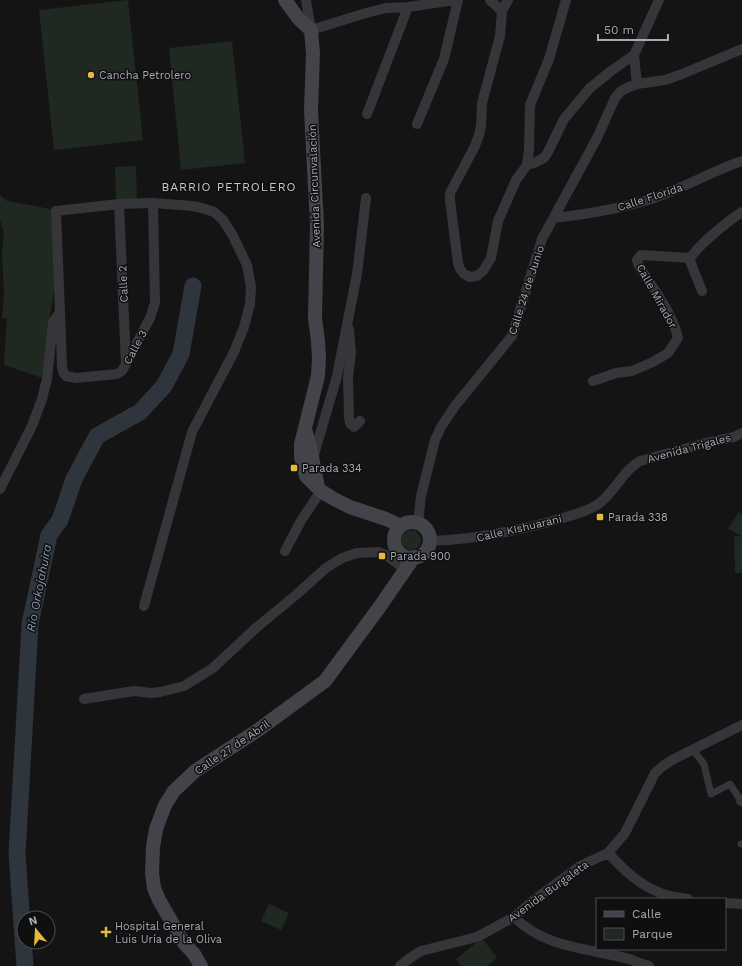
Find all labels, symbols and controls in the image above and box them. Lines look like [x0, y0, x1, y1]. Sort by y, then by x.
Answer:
scale bar [598, 16, 668, 42]
text: 50 m [604, 23, 634, 37]
place label: Cancha Petrolero [99, 69, 191, 82]
marker: Cancha Petrolero [86, 70, 96, 80]
street label: Avenida Circunvalación [306, 124, 323, 248]
district label: BARRIO PETROLERO [161, 180, 297, 194]
street label: Calle Florida [616, 181, 684, 214]
street label: Calle 24 de Junio [506, 244, 547, 336]
street label: Calle Mirador [634, 262, 680, 331]
street label: Calle 2 [116, 265, 131, 303]
street label: Calle 3 [121, 328, 150, 367]
street label: Avenida Trigales [646, 431, 732, 466]
place label: Parada 334 [302, 462, 362, 475]
marker: Parada 334 [289, 463, 299, 473]
place label: Parada 338 [608, 511, 668, 524]
street label: Calle KIshuarani [475, 512, 563, 545]
marker: Parada 338 [595, 512, 605, 522]
water label: Río Orkojahuira [24, 543, 54, 633]
place label: Parada 900 [390, 550, 451, 563]
marker: Parada 900 [377, 551, 387, 561]
street label: Calle 27 de Abril [192, 717, 273, 777]
street label: Avenida Burgaleta [506, 858, 591, 925]
legend [596, 898, 726, 950]
text: Calle [632, 907, 661, 921]
north arrow [16, 910, 56, 950]
text: N [27, 914, 39, 928]
place label: Hospital General Luis Uría de la Oliva [115, 920, 222, 946]
marker: Hospital General Luis Uría de la Oliva [100, 926, 112, 938]
text: Parque [632, 927, 673, 941]

